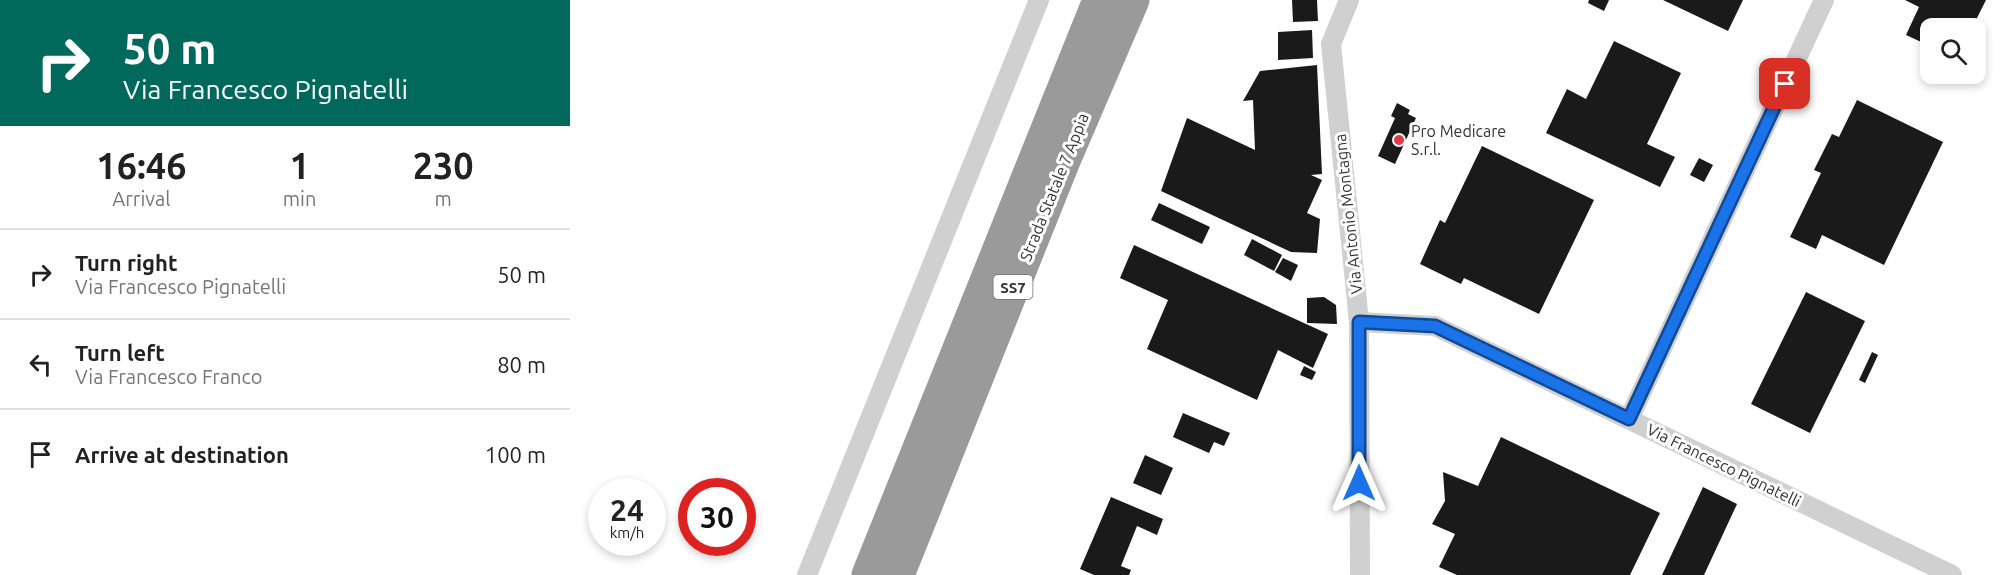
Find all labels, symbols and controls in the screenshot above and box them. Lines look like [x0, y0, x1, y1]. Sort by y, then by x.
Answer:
map controls [1920, 18, 1986, 84]
button: search [1920, 18, 1986, 84]
icon: right [24, 24, 102, 102]
text: 50 m [123, 25, 217, 72]
pin [1759, 58, 1810, 109]
icon: arrive [1768, 67, 1801, 100]
text: Via Francesco Pignatelli [123, 74, 408, 104]
street label: Strada Statale 7 Appia [1016, 110, 1092, 264]
place label: Pro Medicare S.r.l. [1411, 122, 1506, 158]
street label: Via Antonio Montagna [1331, 133, 1365, 295]
marker: Pro Medicare S.r.l. [1392, 133, 1406, 147]
text: 16:46 [96, 145, 186, 186]
text: 1 [289, 145, 310, 186]
text: 230 [413, 145, 474, 186]
text: Arrival [112, 187, 171, 210]
text: min [283, 187, 316, 210]
text: m [435, 187, 452, 210]
text: Turn right [75, 250, 177, 275]
icon: right [24, 258, 57, 291]
text: 50 m [497, 262, 546, 287]
text: Via Francesco Pignatelli [75, 275, 286, 298]
road number: SS7 [994, 275, 1032, 299]
text: Turn left [75, 340, 165, 365]
icon: left [24, 348, 57, 381]
text: 80 m [497, 352, 546, 377]
text: Via Francesco Franco [75, 365, 262, 388]
street label: Via Francesco Pignatelli [1644, 420, 1804, 510]
icon: arrive [24, 438, 57, 471]
text: Arrive at destination [75, 442, 289, 467]
text: 100 m [485, 442, 546, 467]
position arrow [1327, 451, 1391, 515]
speed limit sign: 30 [678, 478, 756, 556]
text: 24 [610, 493, 644, 527]
text: km/h [610, 524, 644, 541]

